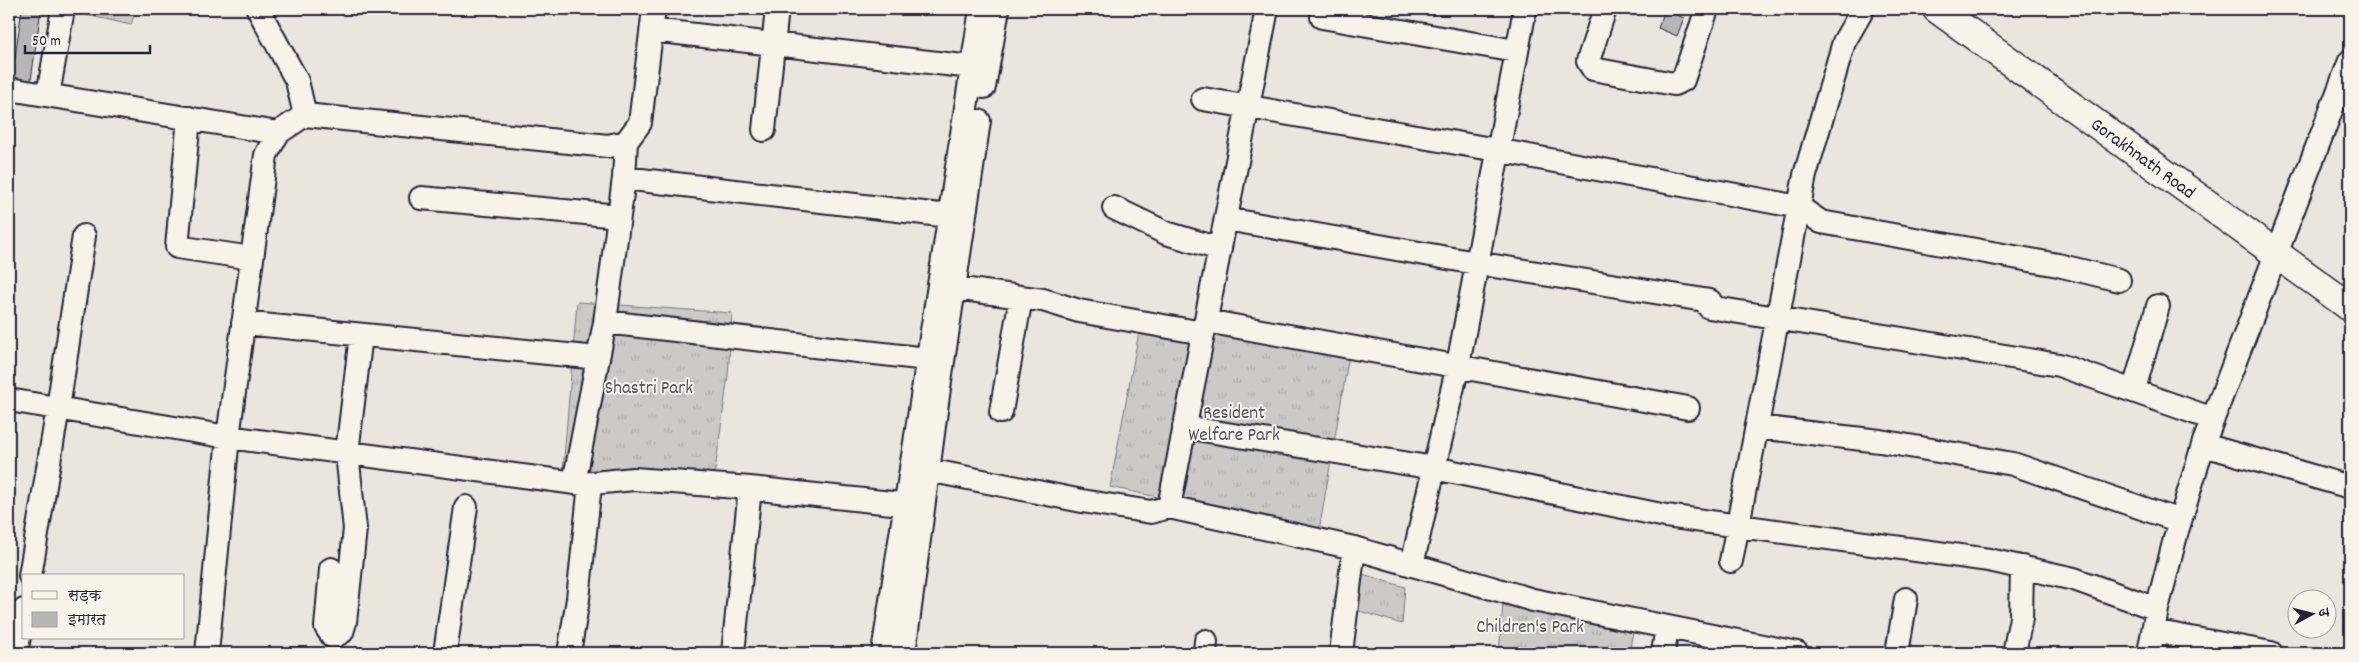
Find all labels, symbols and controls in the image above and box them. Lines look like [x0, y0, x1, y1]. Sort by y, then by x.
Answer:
scale bar [25, 22, 150, 54]
text: 50 m [32, 31, 61, 53]
street label: Gorakhnath Road [2084, 113, 2200, 207]
park label: Shastri Park [605, 376, 693, 403]
park label: Resident Welfare Park [1188, 401, 1280, 450]
legend [22, 574, 185, 640]
text: सड़क [67, 586, 102, 608]
north arrow [2286, 590, 2336, 640]
text: उ [2312, 607, 2333, 619]
text: इमारत [67, 610, 107, 632]
park label: Children's Park [1476, 615, 1584, 642]

